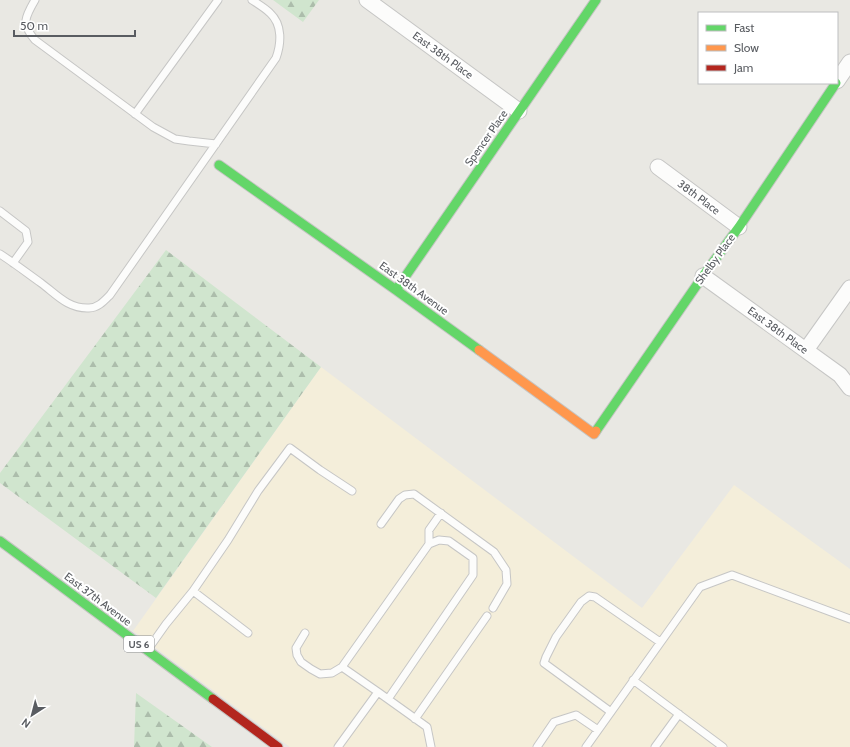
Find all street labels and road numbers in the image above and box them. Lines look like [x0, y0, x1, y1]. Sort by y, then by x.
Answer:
street label: East 38th Place [410, 28, 476, 82]
street label: Spencer Place [461, 107, 511, 169]
street label: 38th Place [675, 177, 723, 218]
street label: Shelby Place [692, 231, 738, 287]
street label: East 38th Avenue [377, 258, 451, 318]
street label: East 38th Place [745, 303, 811, 357]
street label: East 37th Avenue [62, 569, 135, 629]
road number: US 6 [124, 636, 154, 652]

